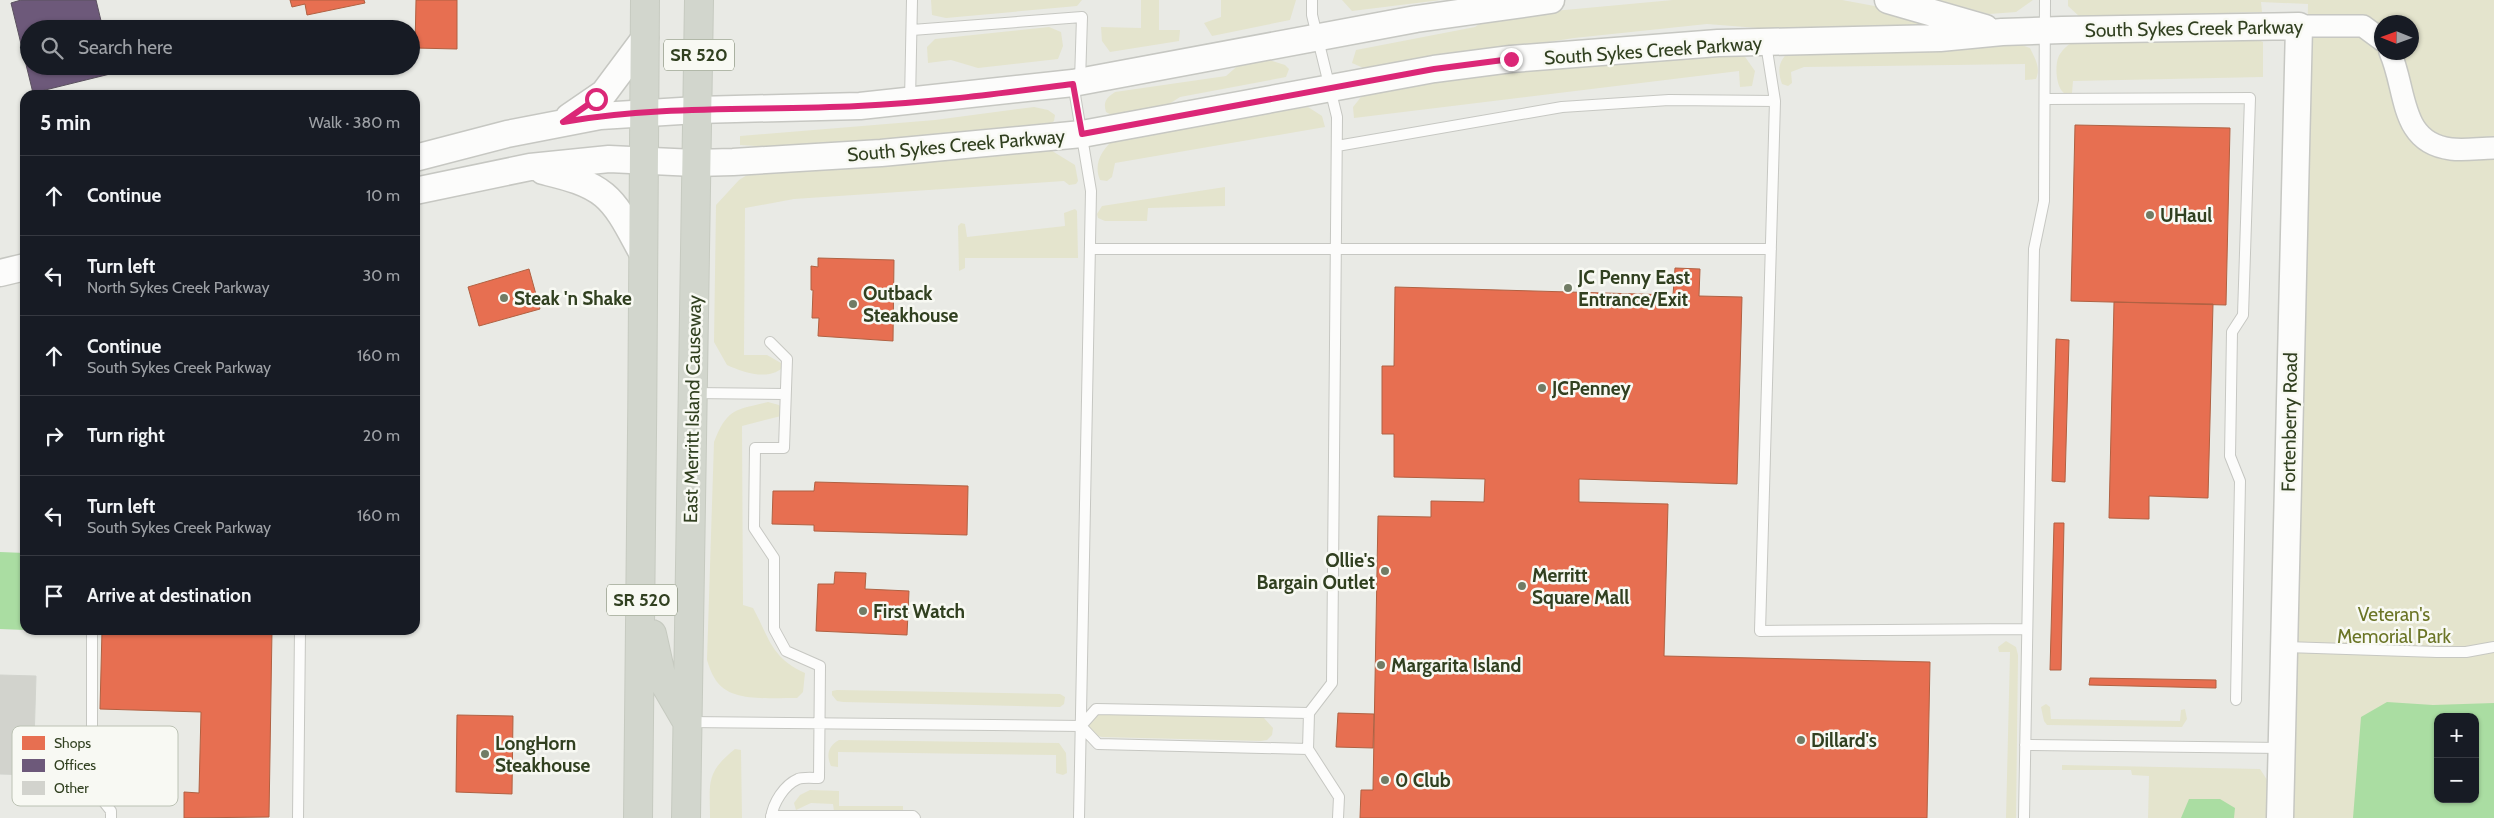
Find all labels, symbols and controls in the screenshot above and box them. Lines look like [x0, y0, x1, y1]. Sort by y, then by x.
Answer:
street label: South Sykes Creek Parkway [2084, 15, 2304, 42]
north arrow [2374, 15, 2419, 60]
search box [20, 20, 420, 75]
street label: South Sykes Creek Parkway [1543, 31, 1763, 70]
icon: search [38, 34, 66, 62]
text: Search here [78, 36, 172, 59]
road number: SR 520 [664, 40, 734, 70]
route end [1500, 48, 1523, 71]
route start [585, 88, 608, 111]
text: 5 min [40, 110, 91, 135]
text: Walk · 380 m [309, 113, 400, 132]
street label: South Sykes Creek Parkway [846, 124, 1066, 166]
icon: ahead [40, 182, 68, 210]
text: Continue [87, 184, 161, 207]
text: 10 m [366, 186, 400, 205]
place label: UHaul [2160, 204, 2212, 227]
marker: UHaul [2144, 209, 2156, 221]
text: Turn left [87, 255, 155, 278]
icon: left [40, 262, 68, 290]
text: 30 m [363, 266, 400, 285]
place label: JC Penny East Entrance/Exit [1577, 266, 1691, 311]
text: North Sykes Creek Parkway [87, 278, 270, 297]
place label: Outback Steakhouse [863, 282, 959, 327]
marker: JC Penny East Entrance/Exit [1562, 282, 1574, 294]
place label: Steak 'n Shake [514, 287, 632, 310]
marker: Steak 'n Shake [498, 292, 510, 304]
street label: East Merritt Island Causeway [679, 294, 706, 523]
marker: Outback Steakhouse [847, 298, 859, 310]
text: Continue [87, 335, 161, 358]
icon: ahead [40, 342, 68, 370]
text: 160 m [357, 346, 400, 365]
street label: Fortenberry Road [2277, 352, 2302, 492]
text: South Sykes Creek Parkway [87, 358, 271, 377]
place label: JCPenney [1551, 377, 1631, 400]
marker: JCPenney [1536, 382, 1548, 394]
icon: right [40, 422, 68, 450]
text: Turn right [87, 424, 165, 447]
text: 20 m [363, 426, 400, 445]
text: Turn left [87, 495, 155, 518]
icon: left [40, 502, 68, 530]
text: 160 m [357, 506, 400, 525]
text: South Sykes Creek Parkway [87, 518, 271, 537]
place label: Ollie's Bargain Outlet [1257, 549, 1375, 594]
place label: Merritt Square Mall [1532, 564, 1629, 609]
marker: Ollie's Bargain Outlet [1379, 565, 1391, 577]
marker: Merritt Square Mall [1516, 580, 1528, 592]
icon: arrive [40, 582, 68, 610]
text: Arrive at destination [87, 584, 251, 607]
road number: SR 520 [607, 584, 677, 616]
place label: First Watch [873, 600, 965, 623]
park label: Veteran's Memorial Park [2337, 603, 2452, 648]
marker: First Watch [857, 605, 869, 617]
place label: Margarita Island [1391, 654, 1521, 677]
marker: Margarita Island [1375, 659, 1387, 671]
map controls [2434, 713, 2479, 803]
button: + [2434, 713, 2479, 758]
legend [12, 726, 178, 806]
place label: Dillard's [1811, 729, 1877, 752]
place label: LongHorn Steakhouse [495, 732, 591, 777]
text: Shops [54, 734, 91, 752]
marker: Dillard's [1795, 734, 1807, 746]
marker: LongHorn Steakhouse [479, 748, 491, 760]
text: Offices [54, 756, 96, 774]
button: − [2434, 758, 2479, 803]
place label: 0 Club [1395, 769, 1451, 792]
marker: 0 Club [1379, 774, 1391, 786]
text: Other [54, 779, 89, 797]

